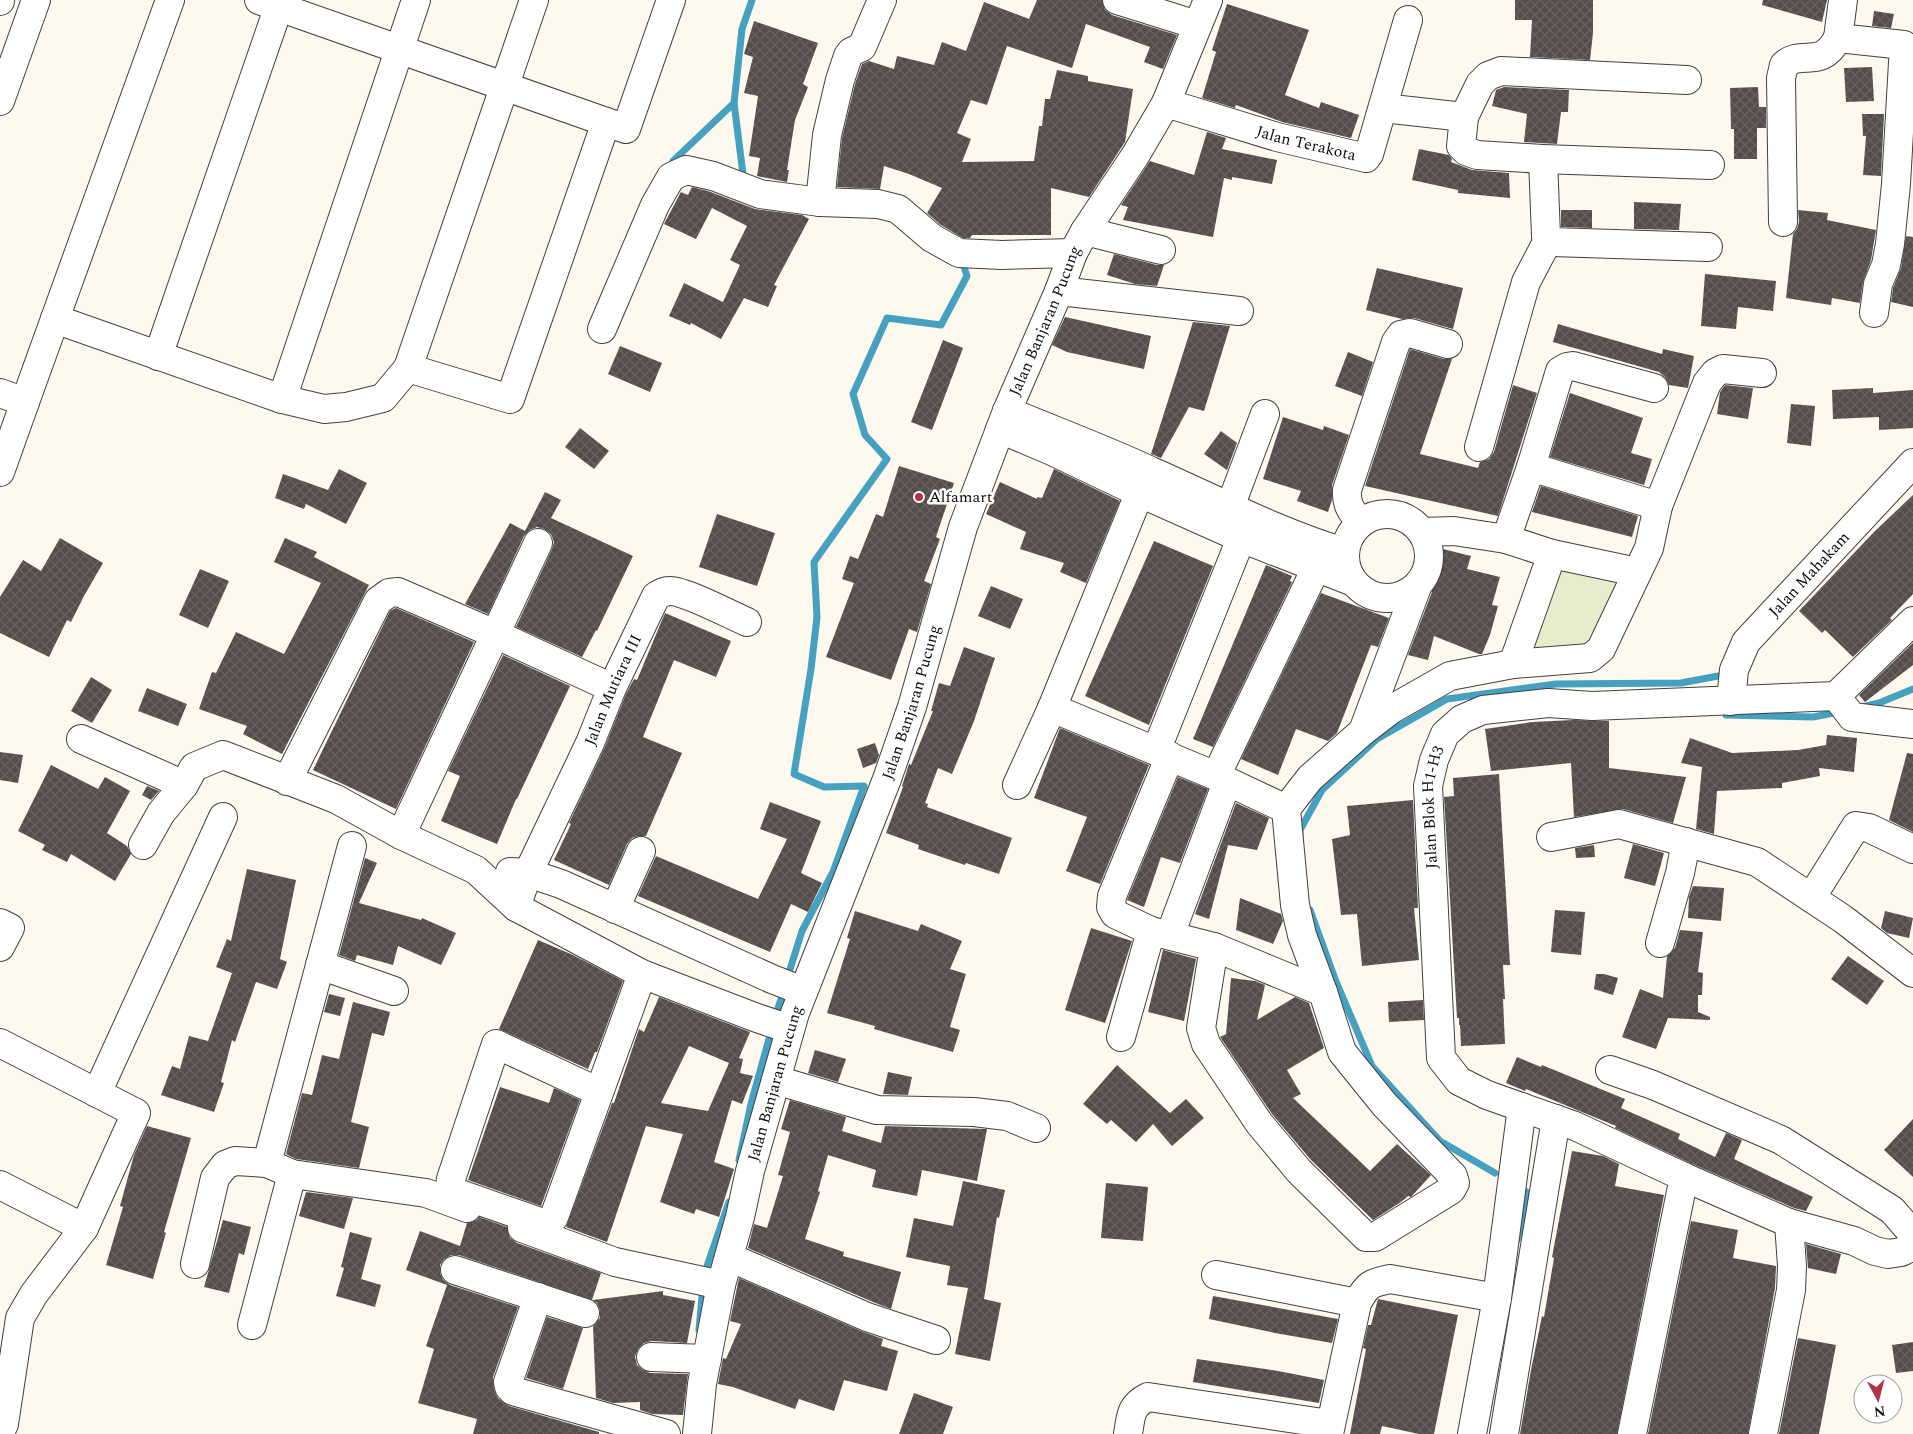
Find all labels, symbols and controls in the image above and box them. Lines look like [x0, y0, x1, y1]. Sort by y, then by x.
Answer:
street label: Jalan Terakota [1253, 119, 1359, 167]
street label: Jalan Banjaran Pucung [1003, 241, 1087, 400]
place label: Alfamart [929, 485, 993, 509]
marker: Alfamart [913, 491, 925, 503]
street label: Jalan Mahakam [1763, 526, 1855, 623]
street label: Jalan Banjaran Pucung [876, 622, 947, 783]
street label: Jalan Mutiara III [578, 630, 648, 749]
street label: Jalan Blok H1-H3 [1416, 742, 1451, 869]
street label: Jalan Banjaran Pucung [741, 1001, 809, 1164]
north arrow [1853, 1374, 1903, 1424]
text: N [1873, 1400, 1886, 1423]

